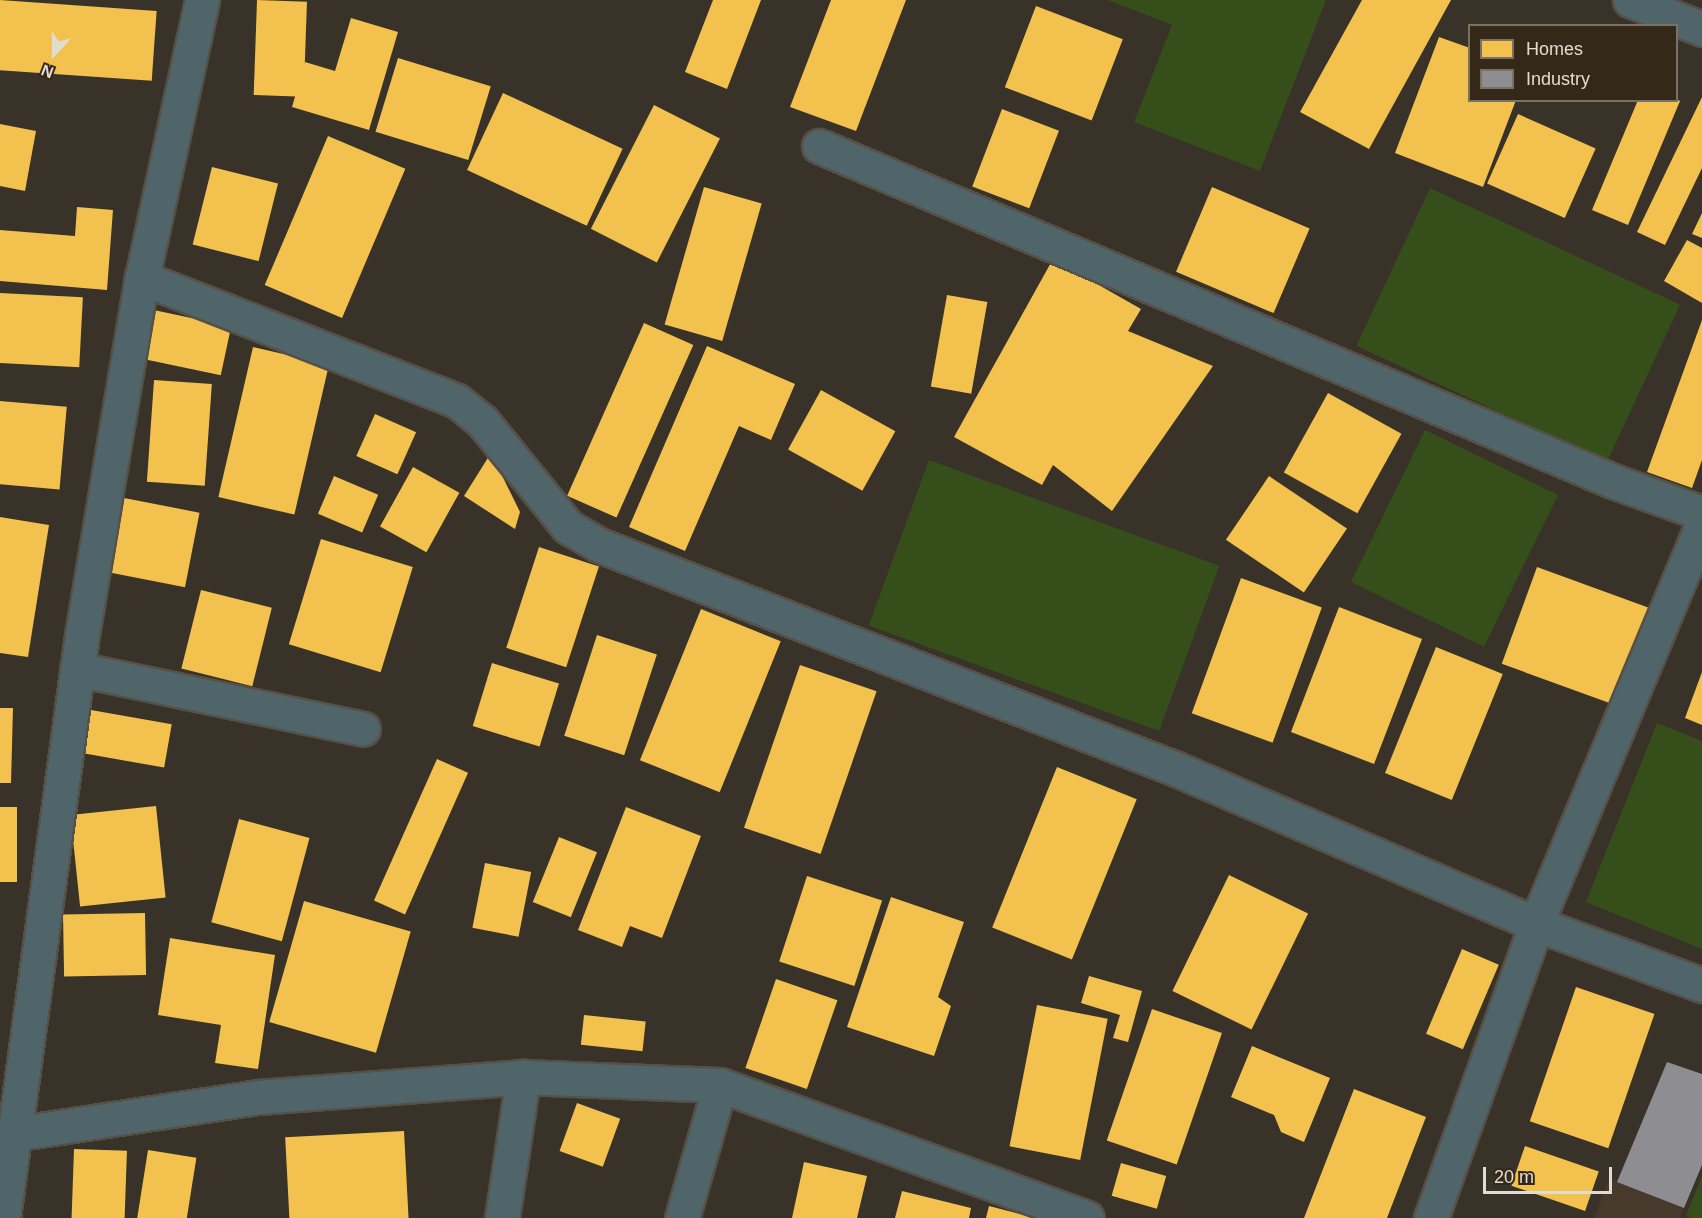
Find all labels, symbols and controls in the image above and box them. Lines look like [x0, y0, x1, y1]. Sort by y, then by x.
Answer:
north arrow [24, 24, 84, 84]
legend [1468, 24, 1678, 102]
text: Homes [1526, 39, 1583, 59]
text: N [39, 61, 56, 81]
text: Industry [1526, 69, 1590, 89]
scale bar [1486, 1155, 1615, 1193]
text: 20 m [1494, 1167, 1534, 1187]

